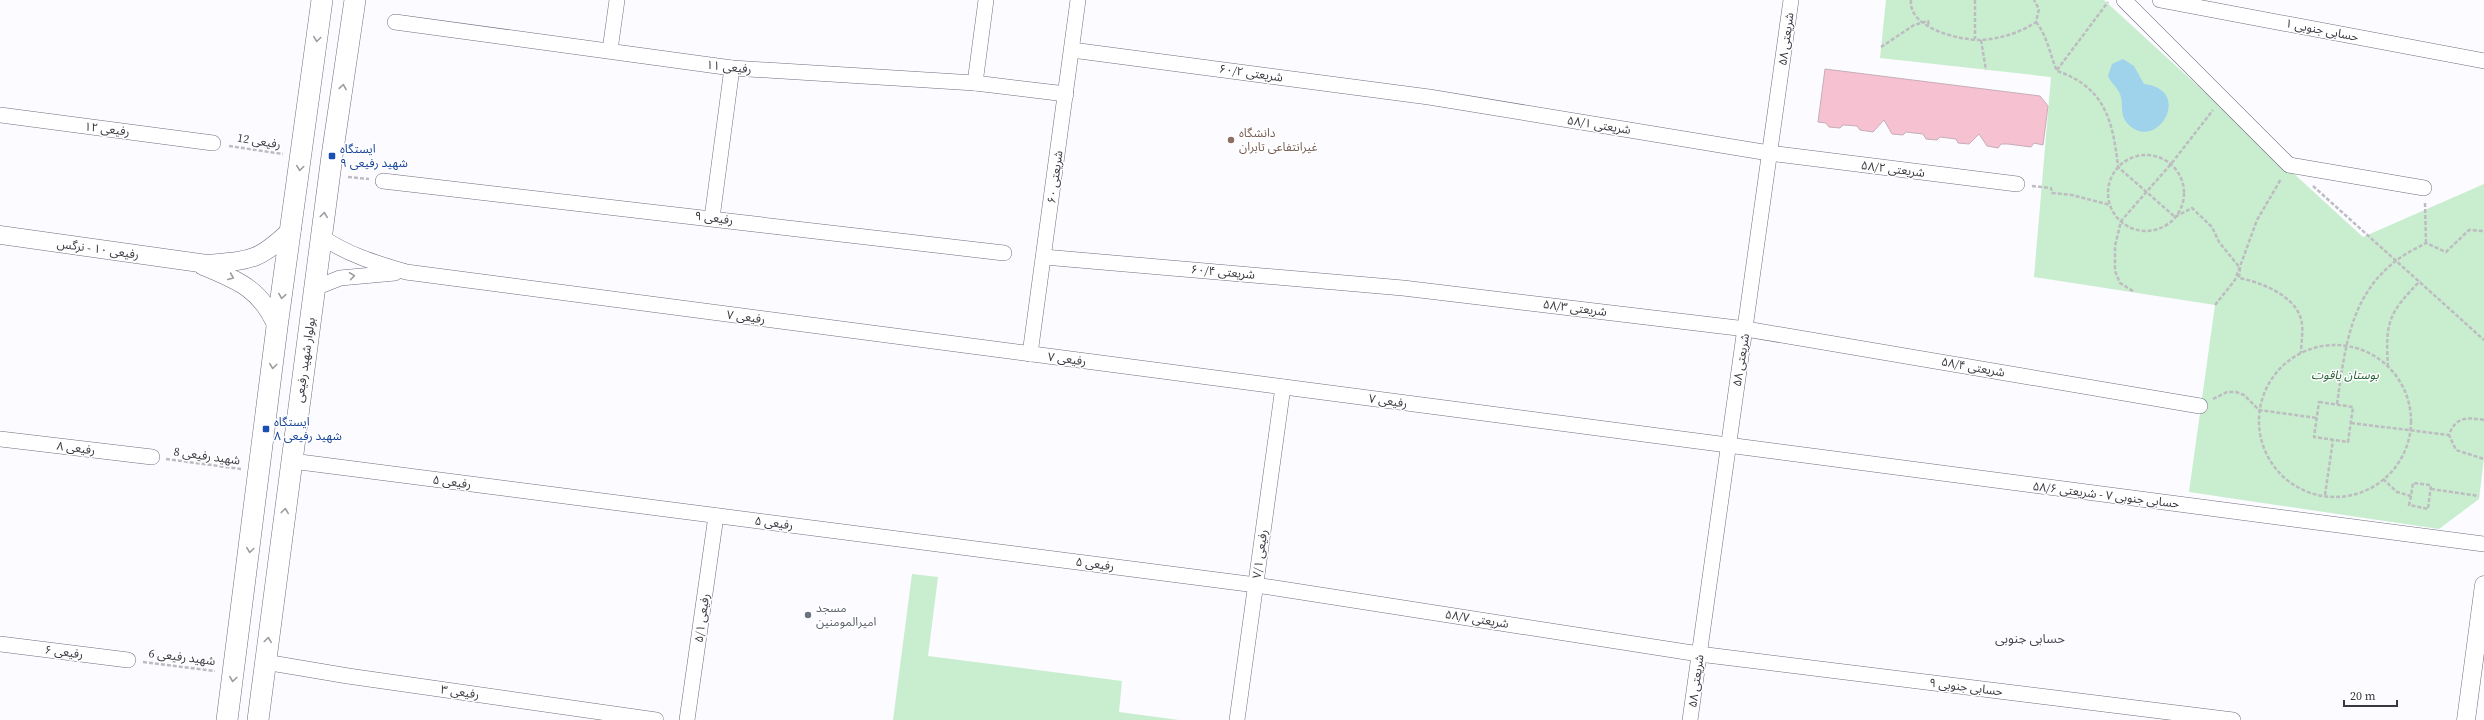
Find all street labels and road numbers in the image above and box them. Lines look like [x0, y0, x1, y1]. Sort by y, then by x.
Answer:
street label: شریعتی ۵۸ [1774, 11, 1798, 67]
street label: حسابی جنوبی ۱ [2284, 15, 2360, 45]
street label: رفیعی ۱۱ [706, 57, 752, 77]
street label: شریعتی ۶۰/۲ [1218, 61, 1284, 85]
street label: شریعتی ۵۸/۱ [1566, 112, 1632, 138]
street label: رفیعی ۱۲ [83, 118, 131, 140]
street label: رفیعی 12 [236, 130, 282, 152]
street label: شریعتی ۶۰ [1043, 149, 1067, 205]
street label: شریعتی ۵۸/۲ [1860, 157, 1926, 181]
street label: رفیعی ۹ [694, 208, 734, 228]
street label: رفیعی ۱۰ - نرگس [56, 235, 140, 263]
street label: شریعتی ۶۰/۴ [1190, 261, 1256, 283]
street label: شریعتی ۵۸/۳ [1542, 296, 1608, 320]
street label: رفیعی ۷ [726, 307, 766, 327]
street label: بولوار شهید رفیعی [291, 316, 319, 404]
street label: شریعتی ۵۸ [1729, 332, 1753, 388]
street label: رفیعی ۷ [1047, 349, 1087, 369]
street label: شریعتی ۵۸/۴ [1940, 354, 2006, 380]
street label: رفیعی ۷ [1368, 390, 1408, 412]
street label: رفیعی ۸ [56, 438, 96, 458]
street label: شهید رفیعی 8 [173, 443, 241, 469]
street label: رفیعی ۵ [432, 472, 472, 492]
street label: حسابی جنوبی ۷ - شریعتی ۵۸/۶ [2032, 478, 2180, 512]
street label: رفیعی ۵ [754, 513, 794, 533]
street label: رفیعی ۷/۱ [1249, 528, 1271, 580]
street label: رفیعی ۵ [1075, 554, 1115, 574]
street label: رفیعی ۵/۱ [691, 592, 713, 644]
street label: شریعتی ۵۸/۷ [1444, 606, 1510, 632]
street label: رفیعی ۶ [44, 642, 84, 662]
street label: شهید رفیعی 6 [148, 645, 216, 669]
street label: شریعتی ۵۸ [1684, 653, 1708, 709]
street label: حسابی جنوبی ۹ [1928, 675, 2004, 699]
street label: رفیعی ۳ [440, 681, 480, 703]

